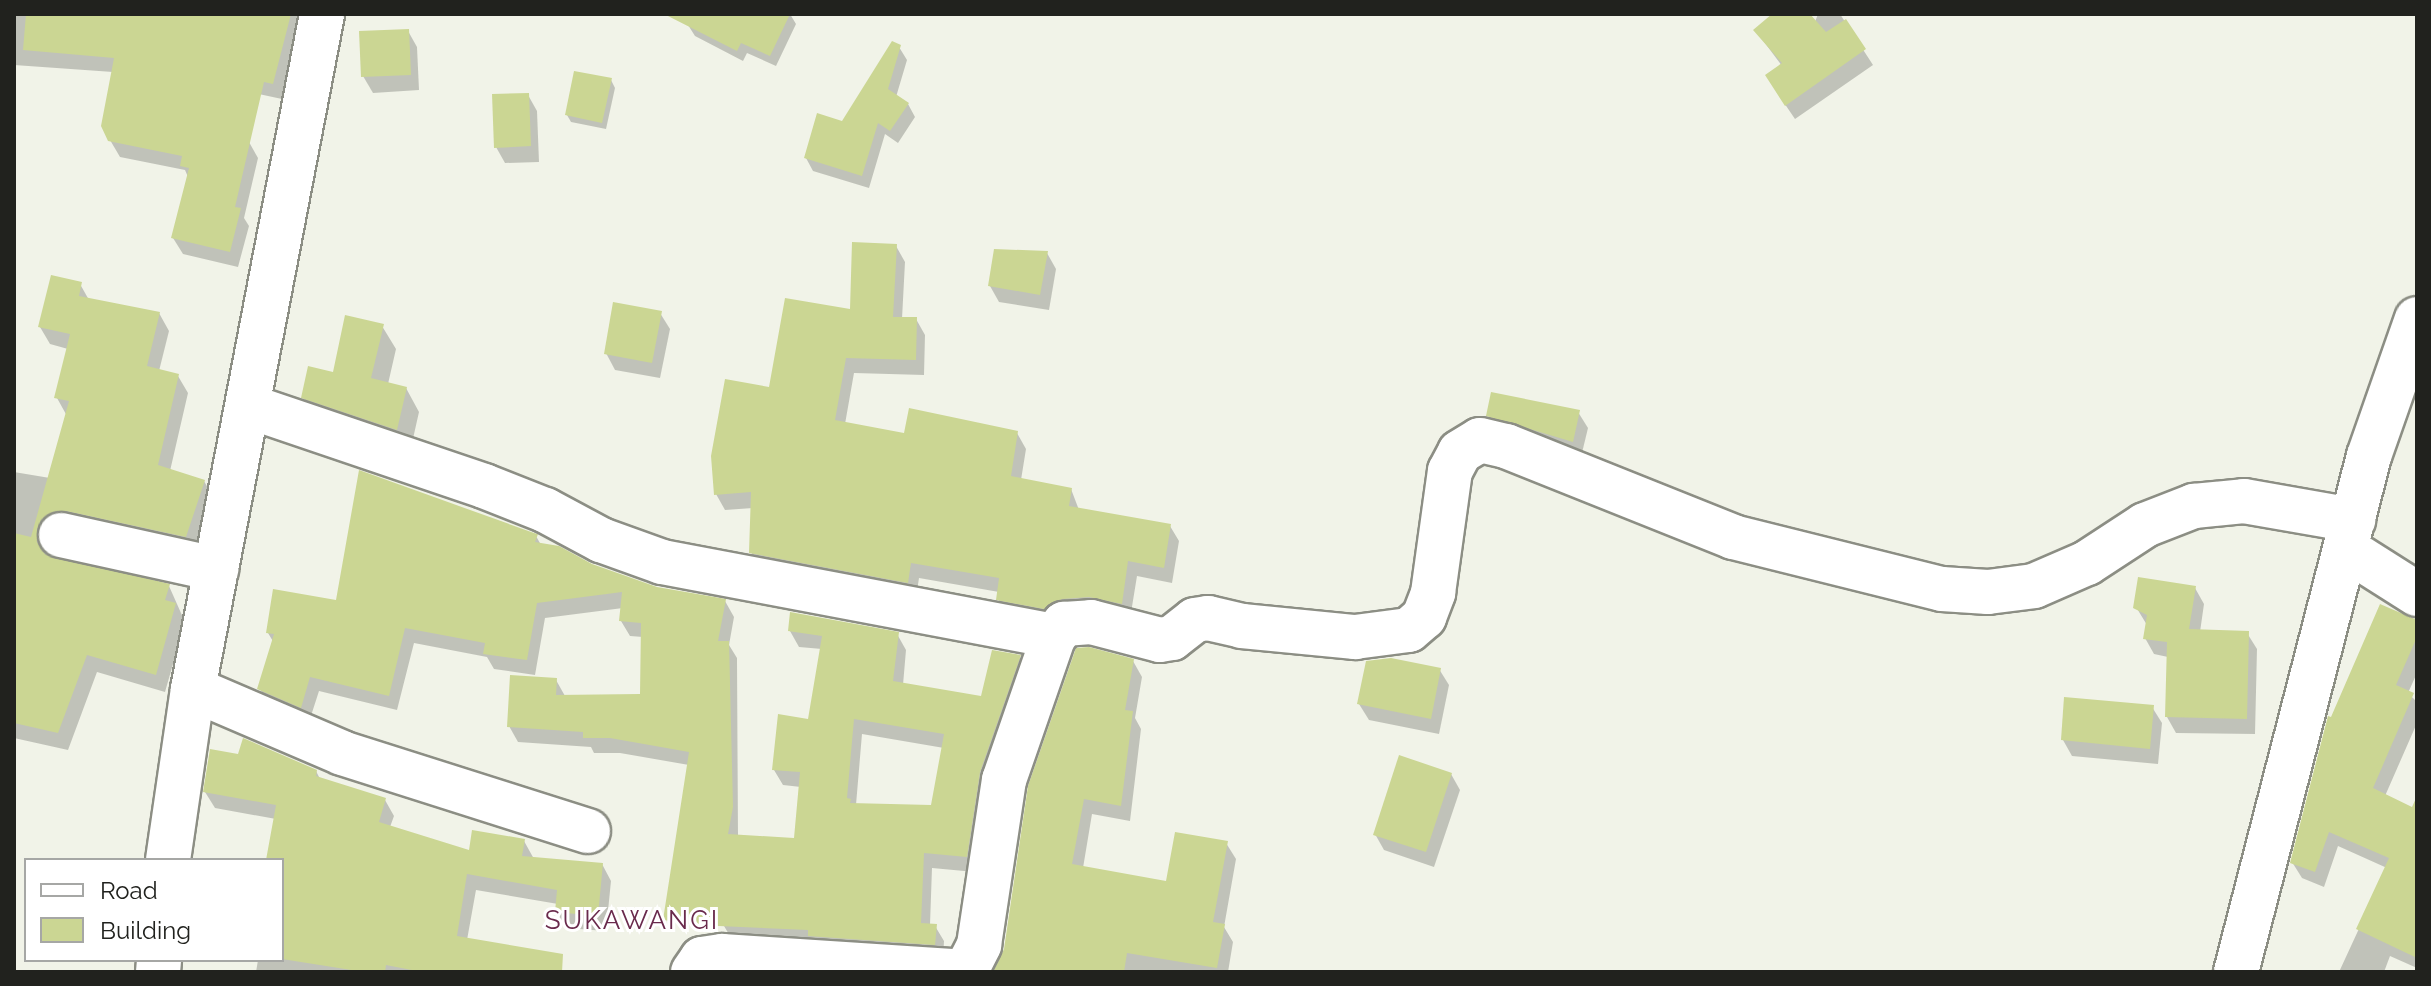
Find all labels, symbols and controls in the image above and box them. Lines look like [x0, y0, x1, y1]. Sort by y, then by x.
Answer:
legend [24, 858, 284, 962]
text: Road [100, 876, 158, 905]
district label: SUKAWANGI [545, 905, 719, 937]
text: Building [100, 916, 191, 945]

